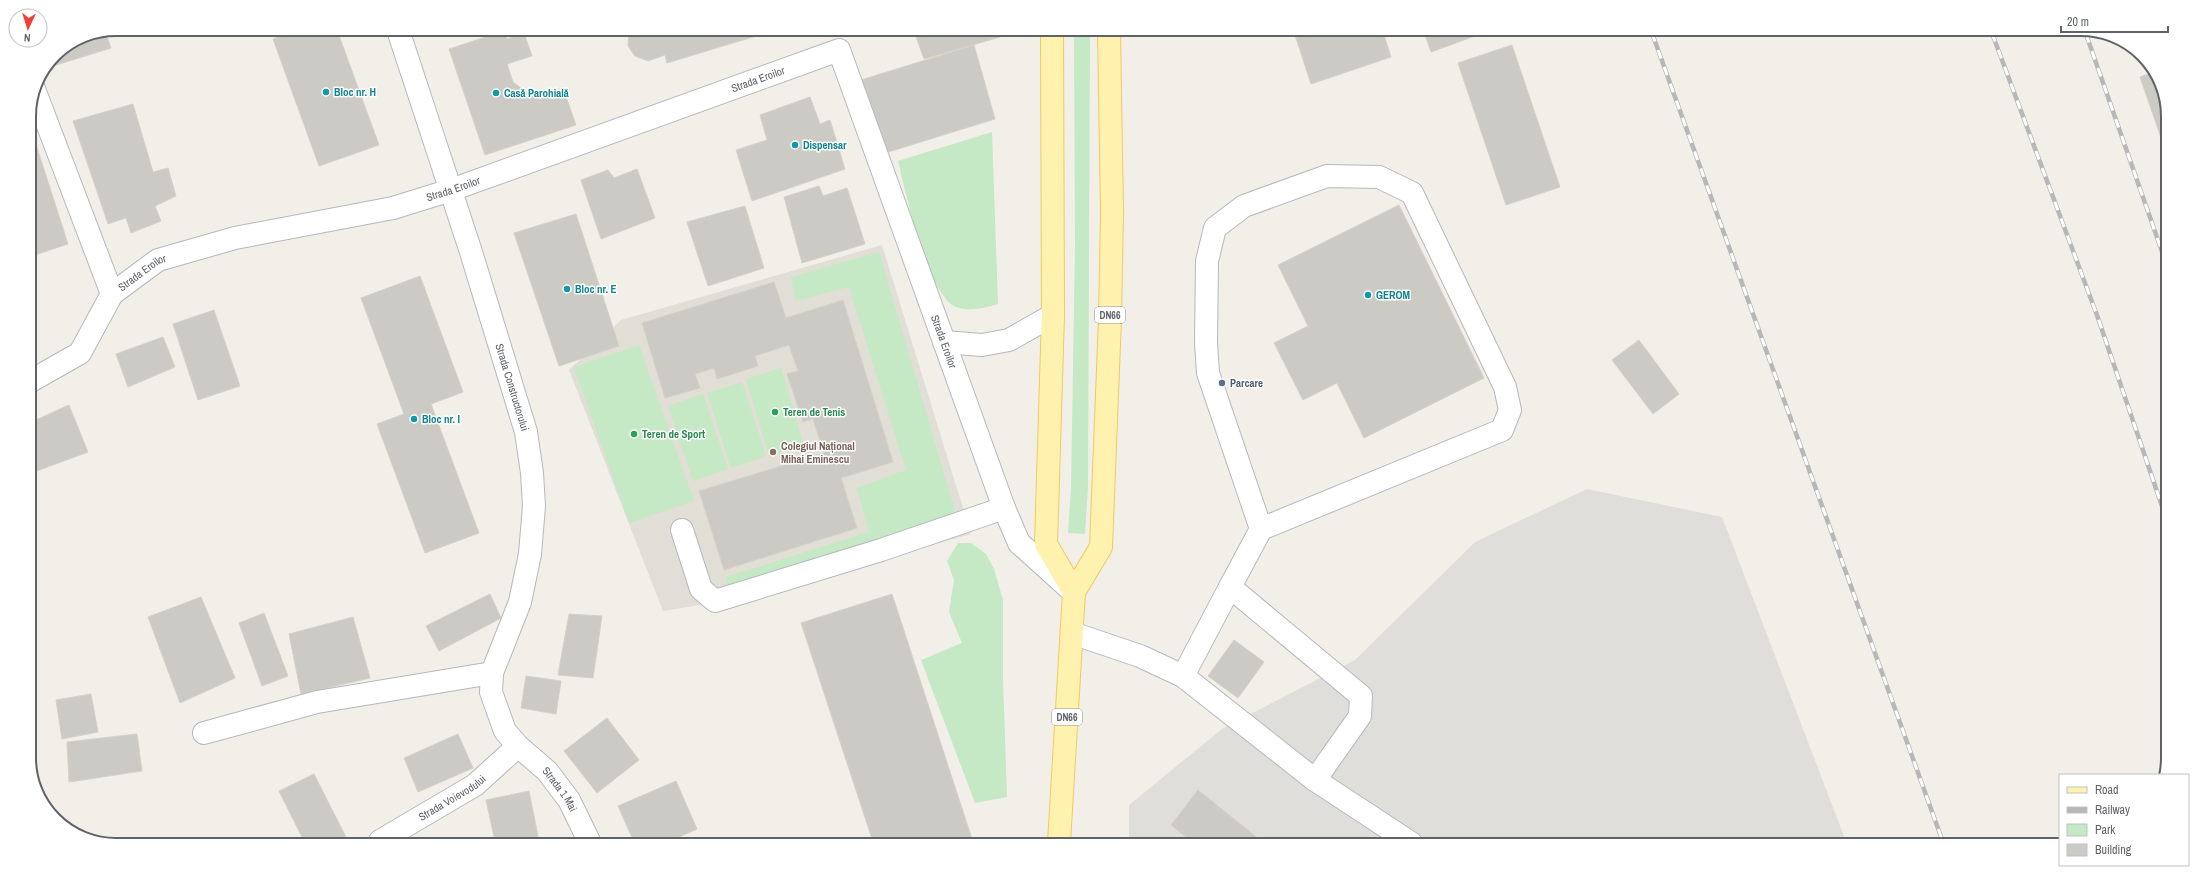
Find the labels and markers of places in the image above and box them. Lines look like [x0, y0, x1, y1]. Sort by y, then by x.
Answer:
place label: Bloc nr. H [334, 85, 376, 99]
place label: Casă Parohială [504, 86, 569, 100]
marker: Bloc nr. H [321, 87, 331, 97]
marker: Casă Parohială [491, 88, 501, 98]
place label: Dispensar [803, 138, 847, 152]
marker: Dispensar [790, 140, 800, 150]
place label: Bloc nr. E [575, 282, 617, 296]
marker: Bloc nr. E [562, 284, 572, 294]
place label: GEROM [1376, 288, 1410, 302]
marker: GEROM [1363, 290, 1373, 300]
place label: Parcare [1230, 376, 1263, 390]
marker: Parcare [1217, 378, 1227, 388]
place label: Teren de Tenis [783, 405, 845, 419]
marker: Teren de Tenis [770, 407, 780, 417]
place label: Bloc nr. I [422, 412, 460, 426]
marker: Bloc nr. I [409, 414, 419, 424]
place label: Teren de Sport [642, 427, 705, 441]
marker: Teren de Sport [629, 429, 639, 439]
place label: Colegiul Național Mihai Eminescu [781, 439, 855, 466]
marker: Colegiul Național Mihai Eminescu [768, 447, 778, 457]

